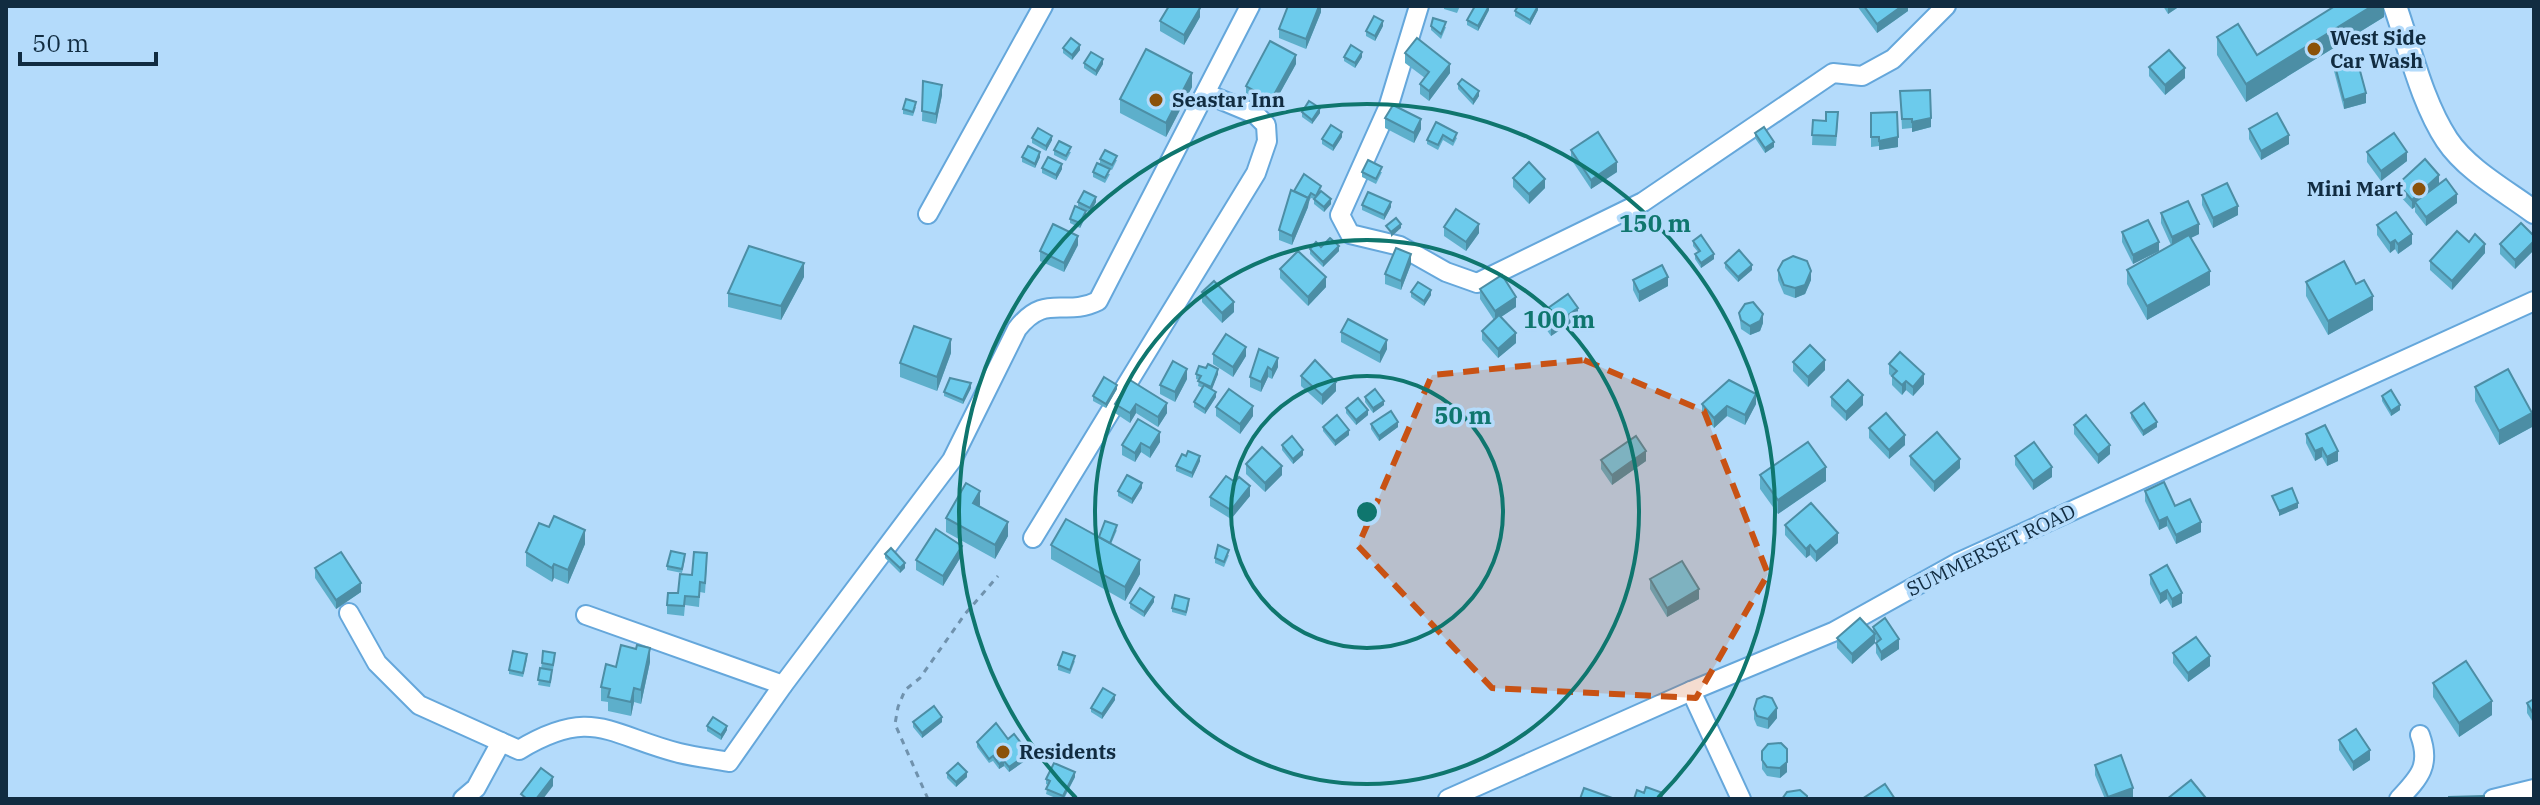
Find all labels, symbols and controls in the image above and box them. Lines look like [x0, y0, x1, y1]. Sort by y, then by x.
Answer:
scale bar [20, 16, 156, 66]
place label: West Side Car Wash [2330, 24, 2426, 74]
text: 50 m [32, 27, 89, 59]
marker: West Side Car Wash [2305, 40, 2323, 58]
place label: Seastar Inn [1172, 86, 1285, 113]
marker: Seastar Inn [1147, 91, 1165, 109]
place label: Mini Mart [2307, 175, 2404, 202]
marker: Mini Mart [2410, 180, 2428, 198]
text: 150 m [1619, 207, 1691, 239]
text: 100 m [1523, 303, 1595, 335]
text: 50 m [1434, 399, 1492, 431]
street label: SUMMERSET ROAD [1902, 497, 2080, 602]
centre of rings [1353, 498, 1381, 526]
place label: Residents [1019, 738, 1116, 765]
marker: Residents [994, 743, 1012, 761]

